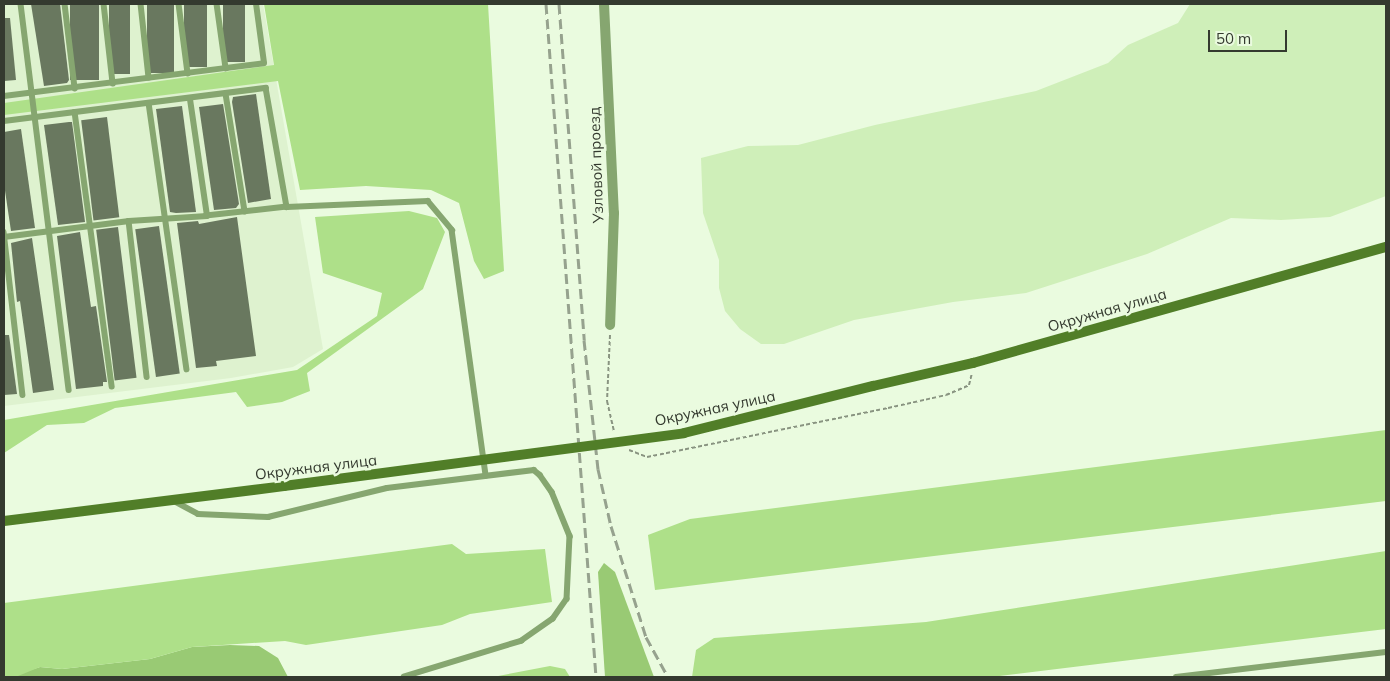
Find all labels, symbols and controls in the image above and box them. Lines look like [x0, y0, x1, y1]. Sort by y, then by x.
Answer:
scale bar [1210, 20, 1289, 52]
text: 50 m [1216, 29, 1251, 48]
street label: Узловой проезд [585, 106, 607, 224]
street label: Окружная улица [1045, 284, 1169, 336]
street label: Окружная улица [653, 386, 777, 430]
street label: Окружная улица [254, 451, 378, 483]

